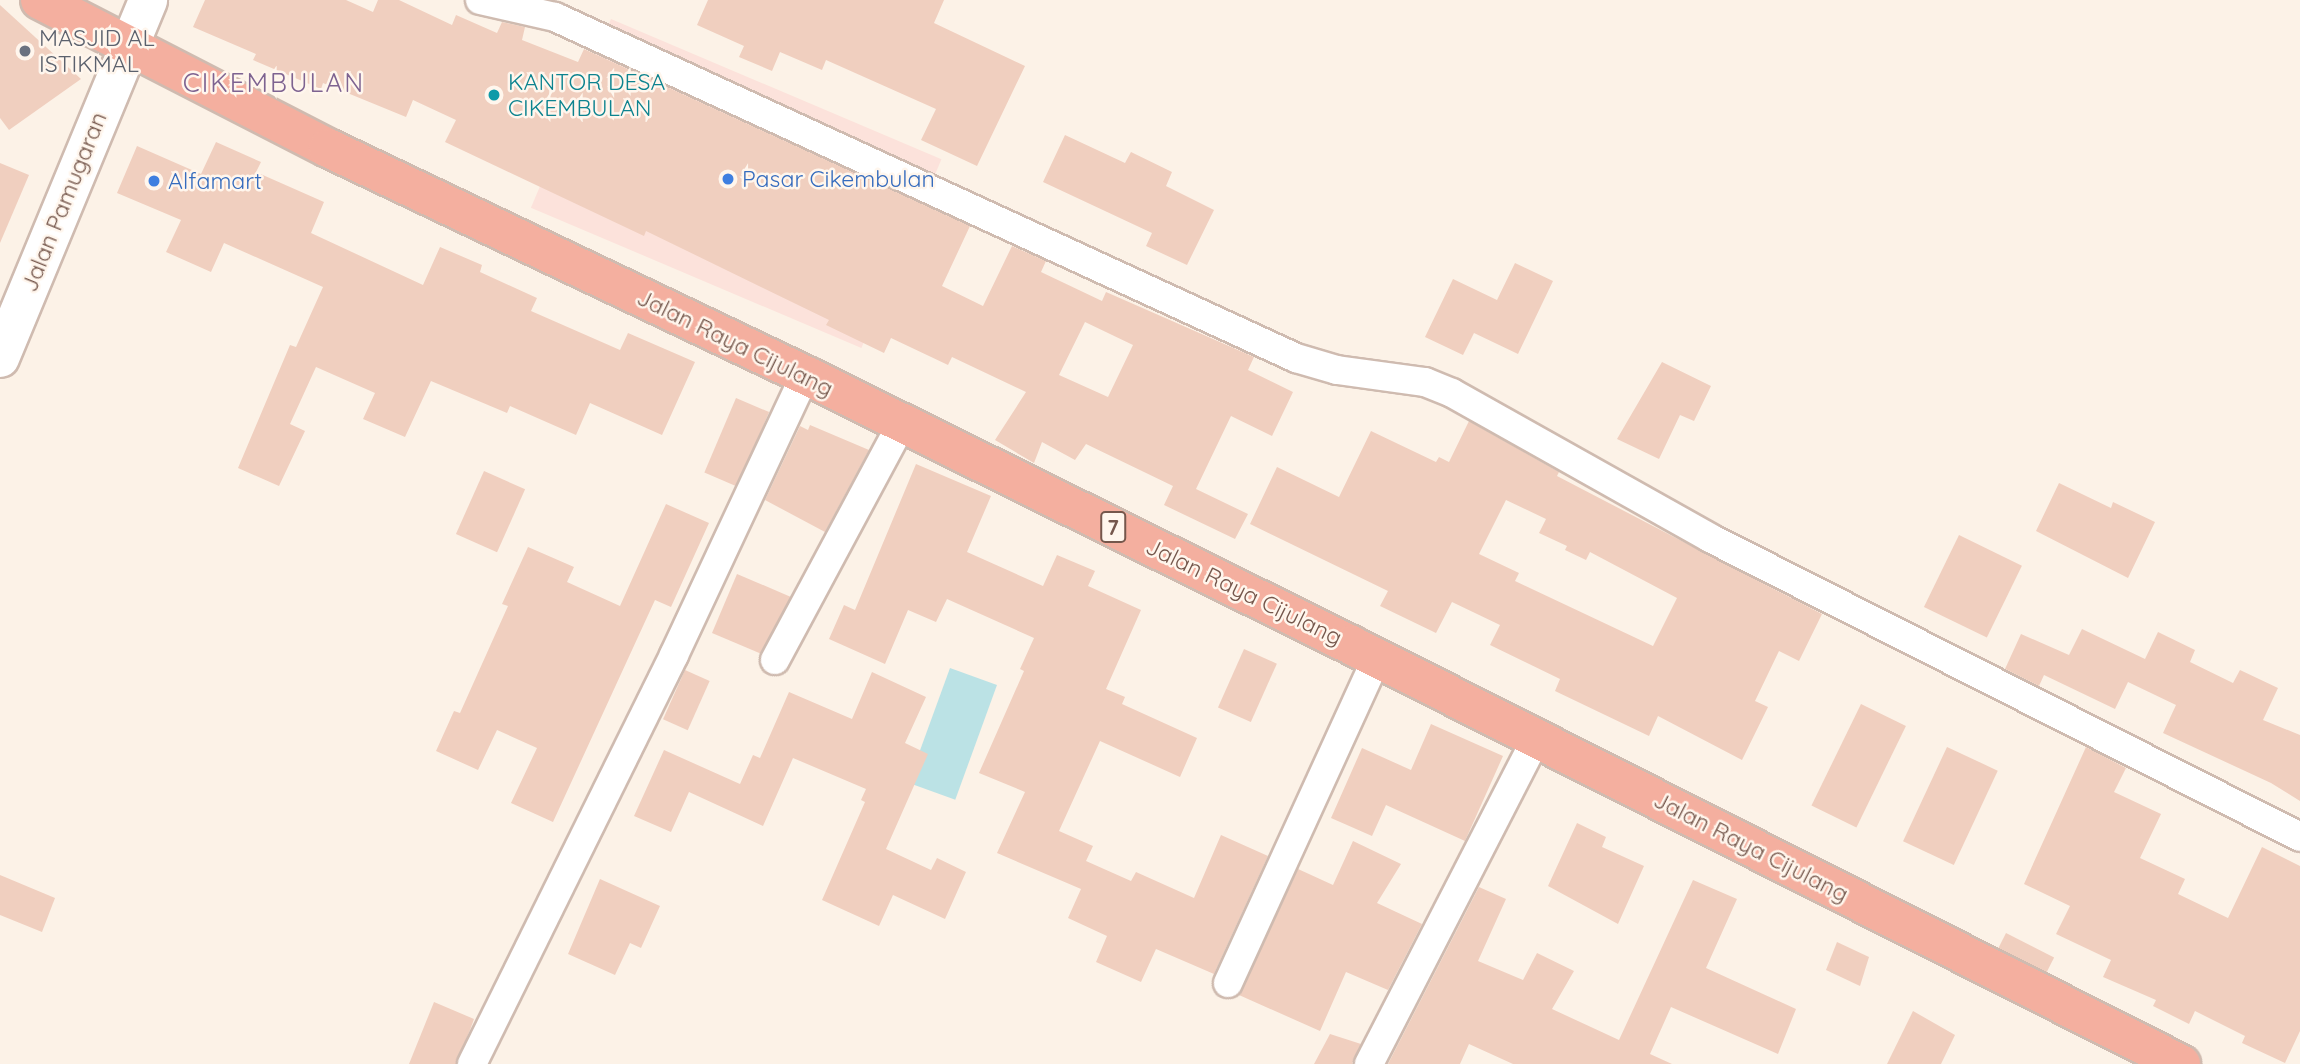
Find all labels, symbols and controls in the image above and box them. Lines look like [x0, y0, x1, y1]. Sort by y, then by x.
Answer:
place label: MASJID AL ISTIKMAL [39, 24, 155, 78]
marker: MASJID AL ISTIKMAL [17, 43, 33, 59]
district label: CIKEMBULAN [184, 67, 364, 99]
place label: KANTOR DESA CIKEMBULAN [508, 68, 665, 122]
marker: KANTOR DESA CIKEMBULAN [486, 87, 502, 103]
street label: Jalan Pamugaran [15, 108, 113, 296]
place label: Pasar Cikembulan [742, 165, 935, 193]
place label: Alfamart [168, 167, 262, 195]
marker: Pasar Cikembulan [720, 171, 736, 187]
marker: Alfamart [146, 173, 162, 189]
street label: Jalan Raya Cijulang [632, 284, 838, 402]
road number: 7 [1099, 510, 1127, 544]
street label: Jalan Raya Cijulang [1141, 533, 1347, 651]
street label: Jalan Raya Cijulang [1649, 786, 1853, 908]

